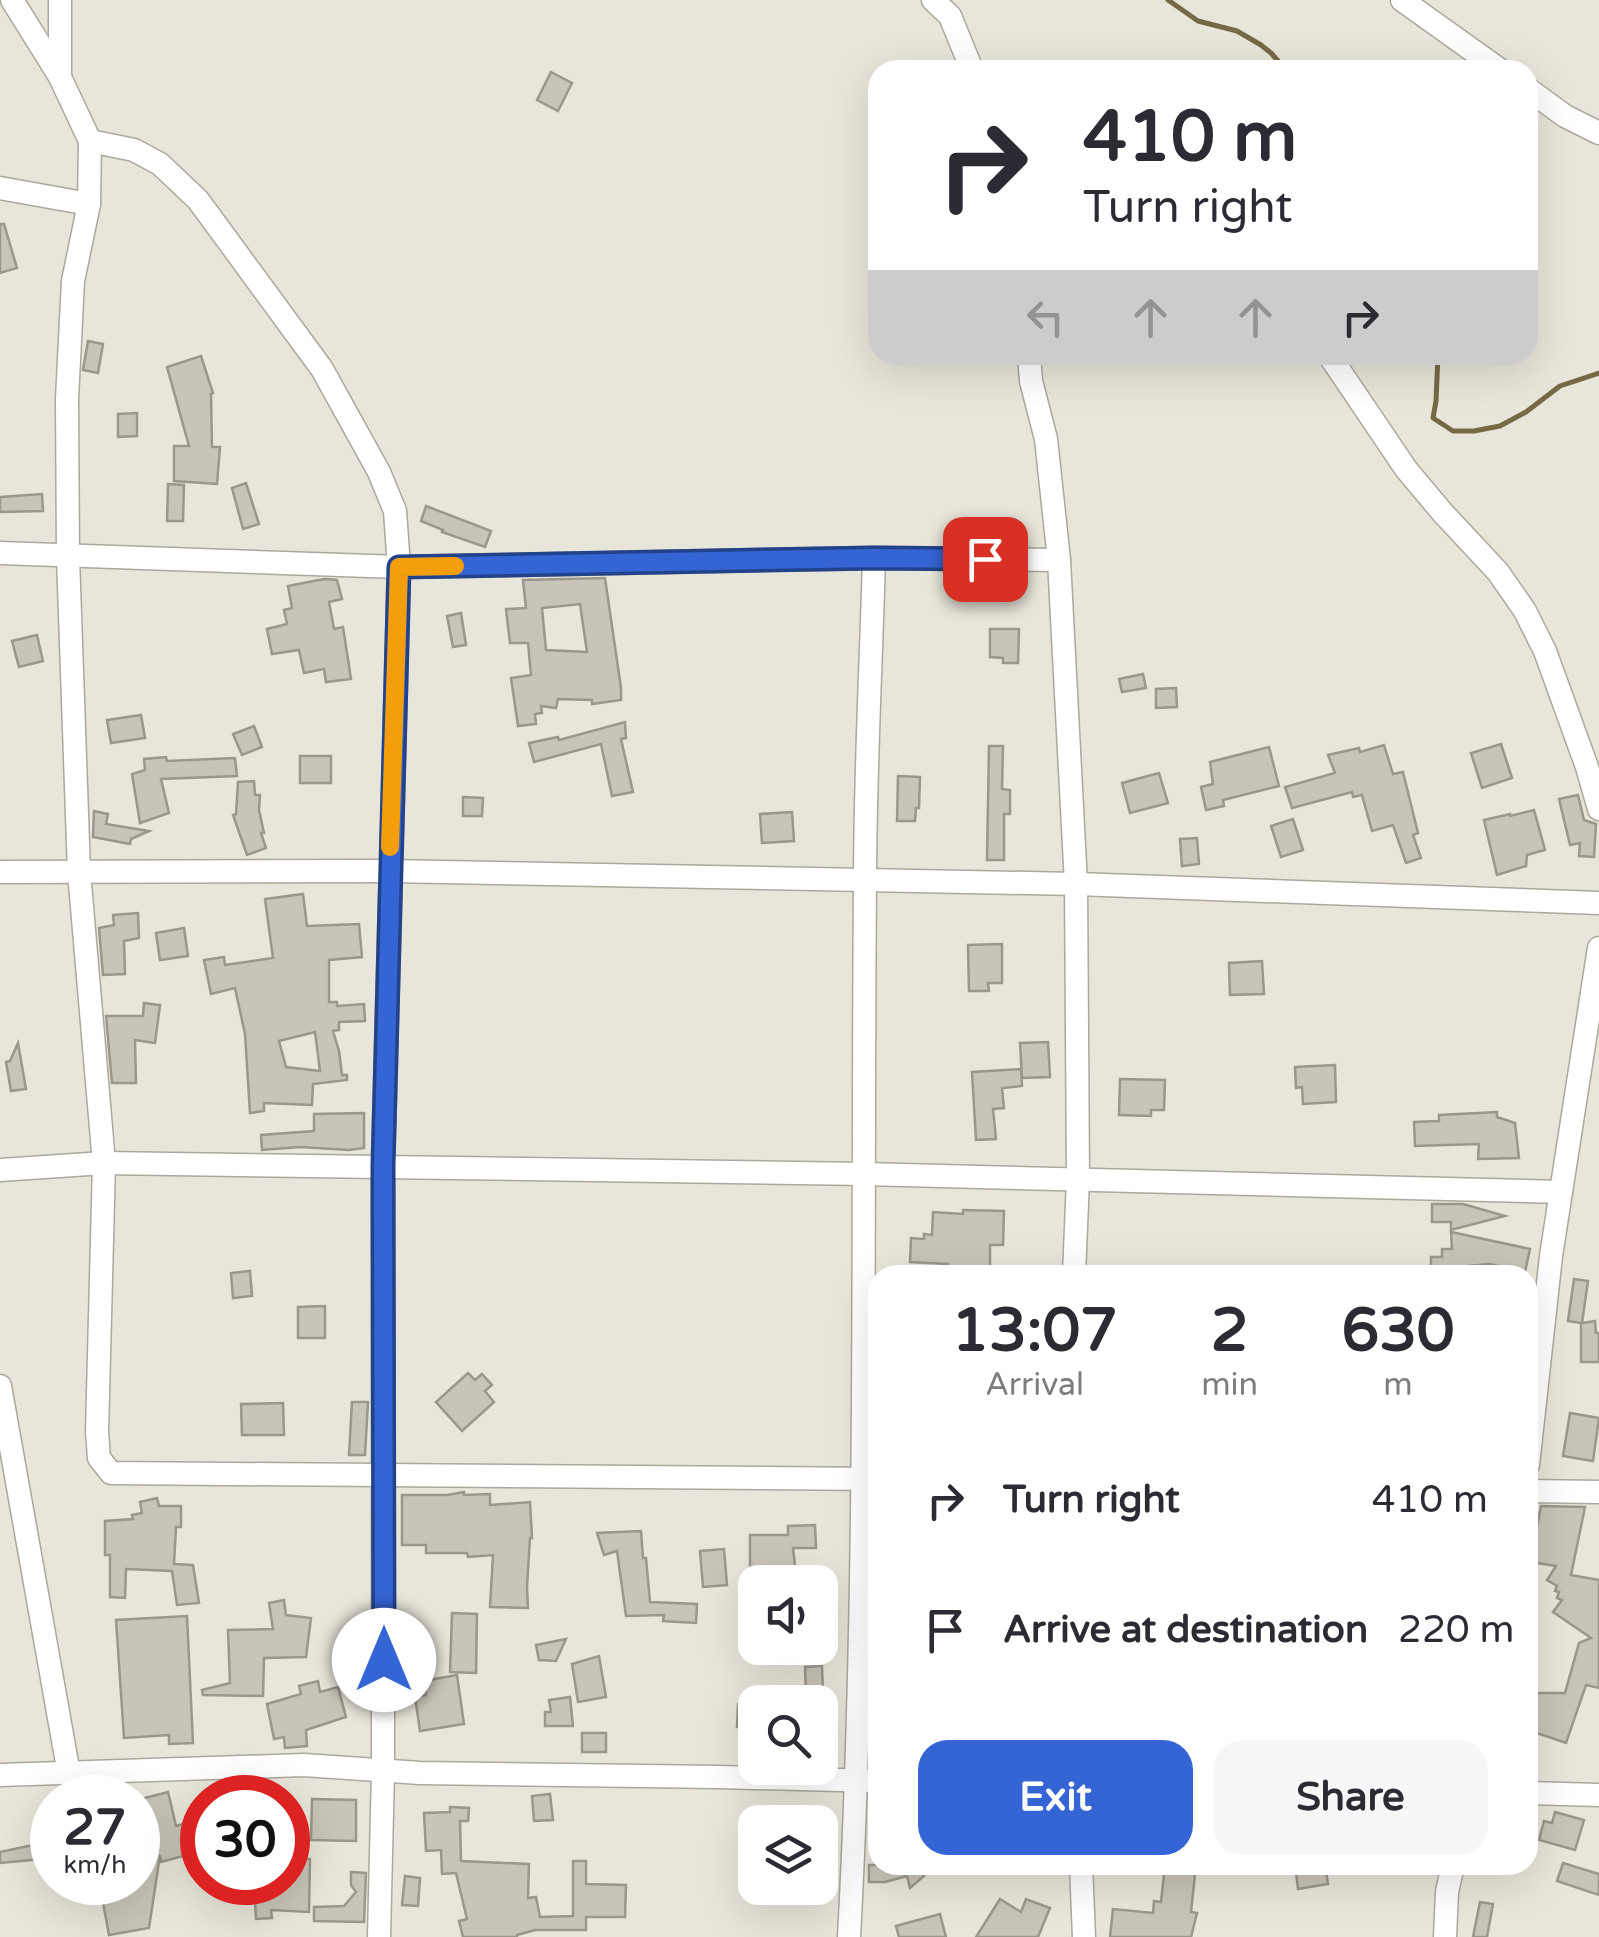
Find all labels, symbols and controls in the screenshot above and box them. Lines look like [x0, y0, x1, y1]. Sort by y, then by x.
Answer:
text: 410 m [1083, 96, 1297, 180]
icon: right [918, 100, 1048, 230]
text: Turn right [1083, 181, 1292, 235]
icon: left [1018, 290, 1073, 345]
icon: ahead [1123, 290, 1178, 345]
icon: ahead [1228, 290, 1283, 345]
icon: right [1333, 290, 1388, 345]
pin [943, 517, 1028, 602]
icon: arrive [958, 532, 1013, 587]
text: 13:07 [951, 1295, 1118, 1367]
text: 2 [1211, 1295, 1248, 1367]
text: 630 [1341, 1295, 1455, 1367]
text: Arrival [985, 1366, 1084, 1404]
text: min [1201, 1366, 1258, 1404]
text: m [1383, 1366, 1413, 1404]
icon: right [918, 1473, 973, 1528]
text: Turn right [1003, 1477, 1180, 1523]
text: 410 m [1372, 1477, 1488, 1523]
map controls [738, 1565, 838, 1905]
button: sound [738, 1565, 838, 1665]
icon: arrive [918, 1603, 973, 1658]
text: Arrive at destination [1003, 1607, 1368, 1653]
text: 220 m [1398, 1607, 1514, 1653]
position arrow [332, 1608, 436, 1712]
button: search [738, 1685, 838, 1785]
button: Exit [918, 1740, 1193, 1855]
button: Share [1213, 1740, 1488, 1855]
speed limit sign: 30 [180, 1775, 310, 1905]
text: 27 [64, 1798, 126, 1858]
button: layers [738, 1805, 838, 1905]
text: km/h [64, 1850, 126, 1880]

